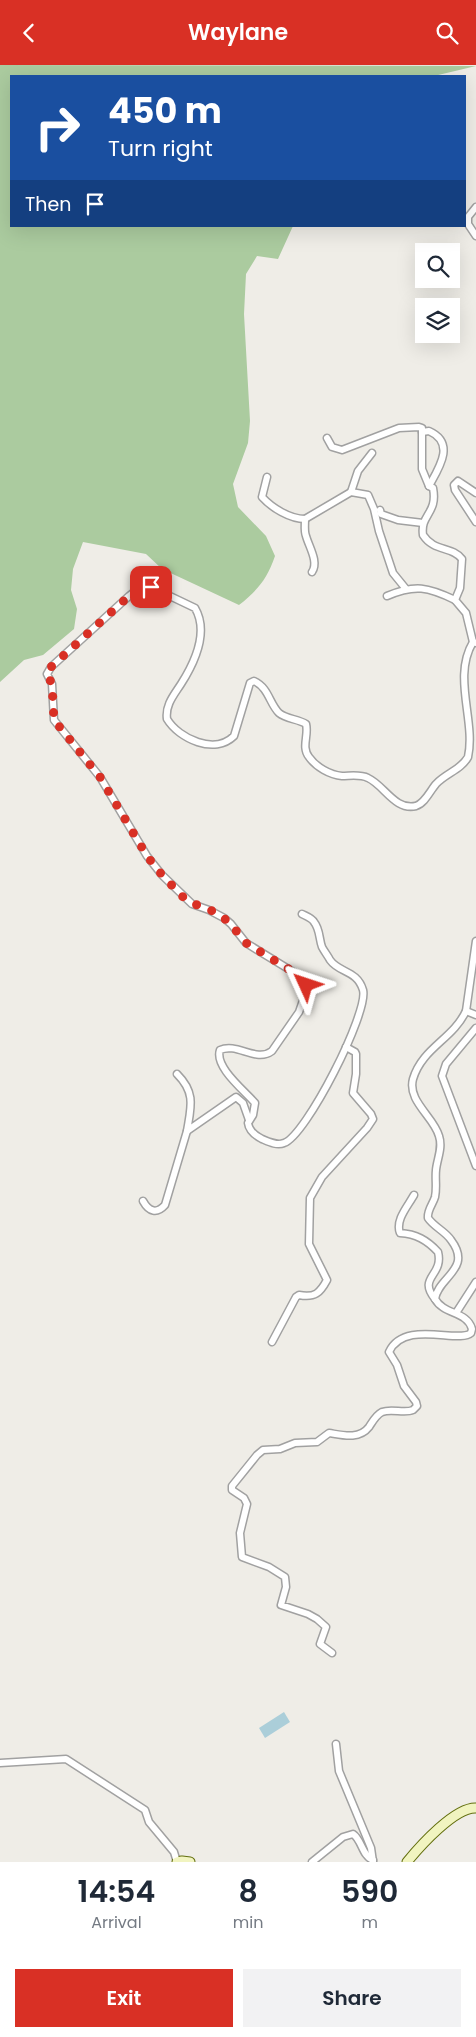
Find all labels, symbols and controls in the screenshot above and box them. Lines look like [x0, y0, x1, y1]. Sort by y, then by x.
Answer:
text: Waylane [188, 17, 288, 48]
icon: back [15, 19, 43, 47]
icon: search [433, 19, 461, 47]
text: 450 m [108, 86, 222, 135]
icon: right [25, 95, 90, 160]
text: Turn right [108, 133, 213, 164]
icon: arrive [81, 190, 109, 218]
text: Then [25, 191, 71, 218]
map controls [415, 243, 460, 343]
button: search [415, 243, 460, 288]
button: layers [415, 298, 460, 343]
pin [130, 566, 172, 608]
icon: arrive [137, 573, 165, 601]
position arrow [279, 958, 331, 1010]
text: 14:54 [78, 1870, 155, 1913]
text: 8 [238, 1870, 258, 1913]
text: 590 [341, 1870, 398, 1913]
text: Arrival [91, 1911, 142, 1934]
text: min [233, 1911, 263, 1934]
text: m [361, 1911, 378, 1934]
button: Exit [15, 1969, 233, 2027]
button: Share [243, 1969, 461, 2027]

